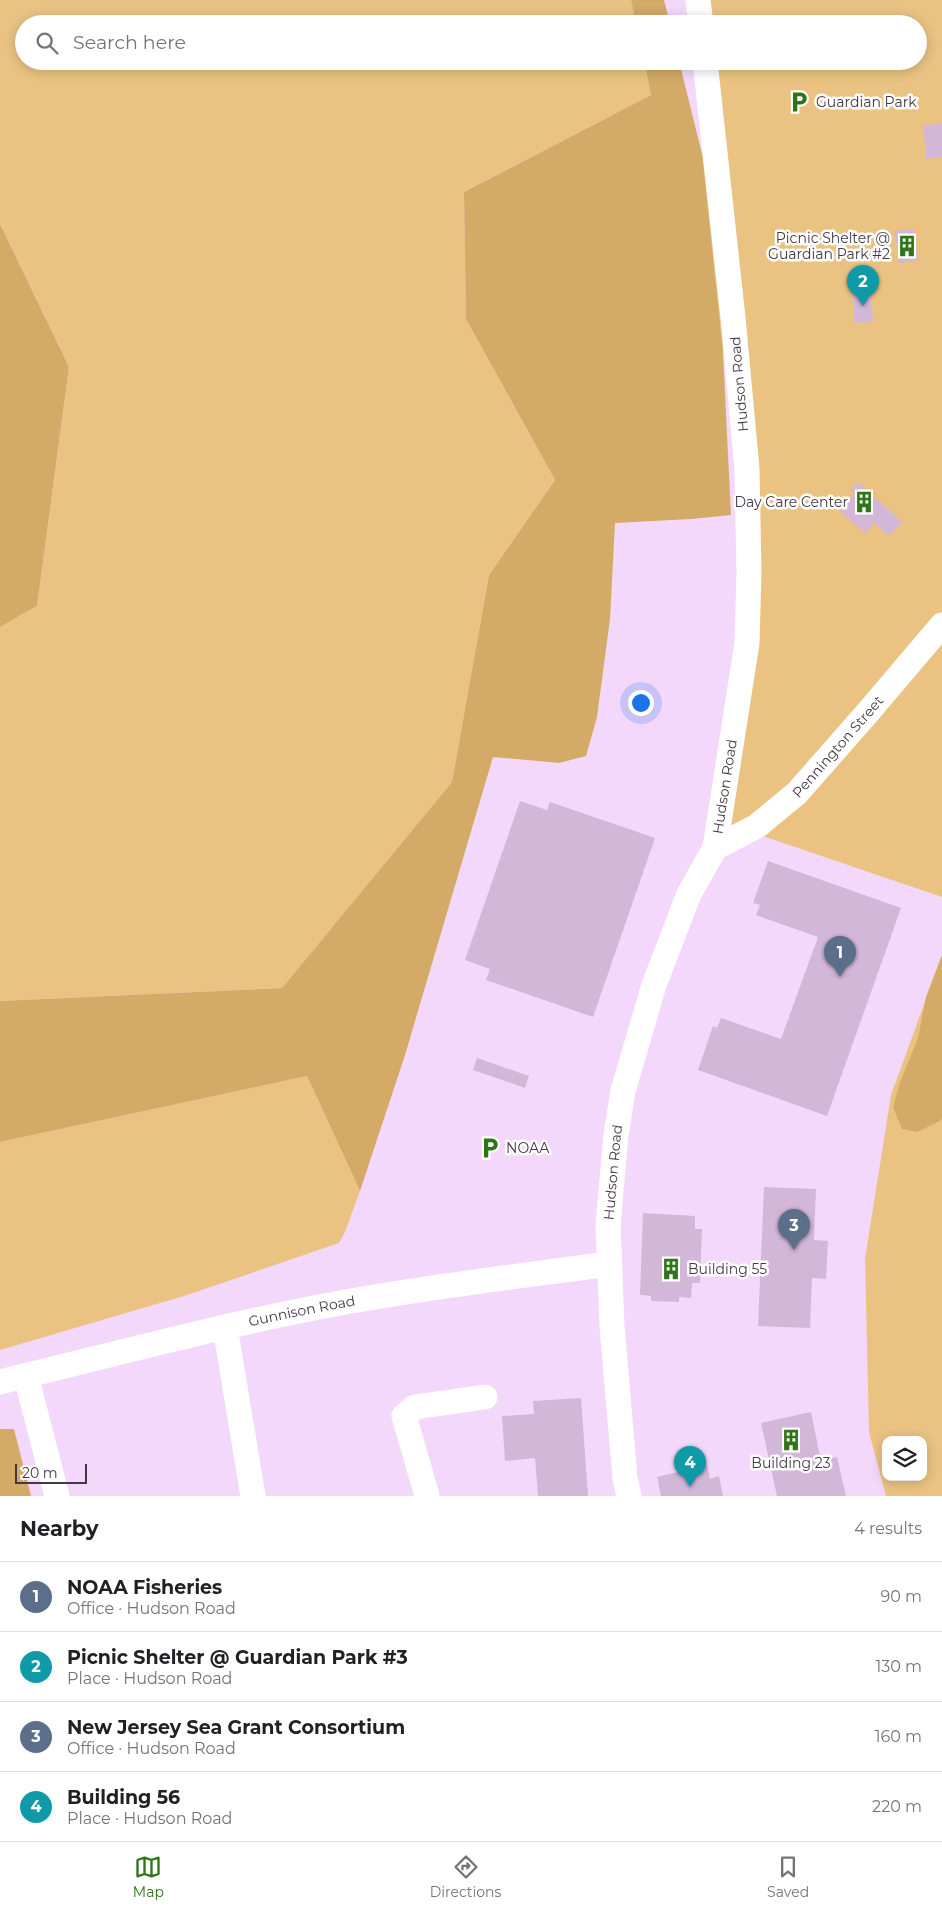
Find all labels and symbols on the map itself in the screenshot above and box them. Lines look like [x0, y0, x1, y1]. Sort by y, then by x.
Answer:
parking icon: Guardian Park [786, 89, 812, 115]
place label: Guardian Park [816, 93, 917, 111]
place label: Picnic Shelter @ Guardian Park #2 [768, 229, 890, 263]
building icon: Picnic Shelter @ Guardian Park #2 [894, 233, 920, 259]
pin: 2 [847, 265, 879, 306]
street label: Hudson Road [726, 336, 752, 432]
building icon: Day Care Center [851, 489, 877, 515]
place label: Day Care Center [735, 493, 848, 511]
your location [628, 690, 654, 716]
street label: Pennington Street [788, 692, 887, 801]
street label: Hudson Road [708, 738, 741, 835]
pin: 1 [824, 936, 856, 977]
street label: Hudson Road [599, 1123, 627, 1221]
parking icon: NOAA [477, 1135, 503, 1161]
place label: NOAA [506, 1139, 550, 1157]
pin: 3 [778, 1209, 810, 1250]
building icon: Building 55 [658, 1256, 684, 1282]
place label: Building 55 [688, 1260, 767, 1278]
street label: Gunnison Road [247, 1292, 356, 1331]
building icon: Building 23 [778, 1427, 804, 1453]
pin: 4 [674, 1446, 706, 1487]
place label: Building 23 [751, 1454, 831, 1472]
scale bar [15, 1461, 88, 1484]

